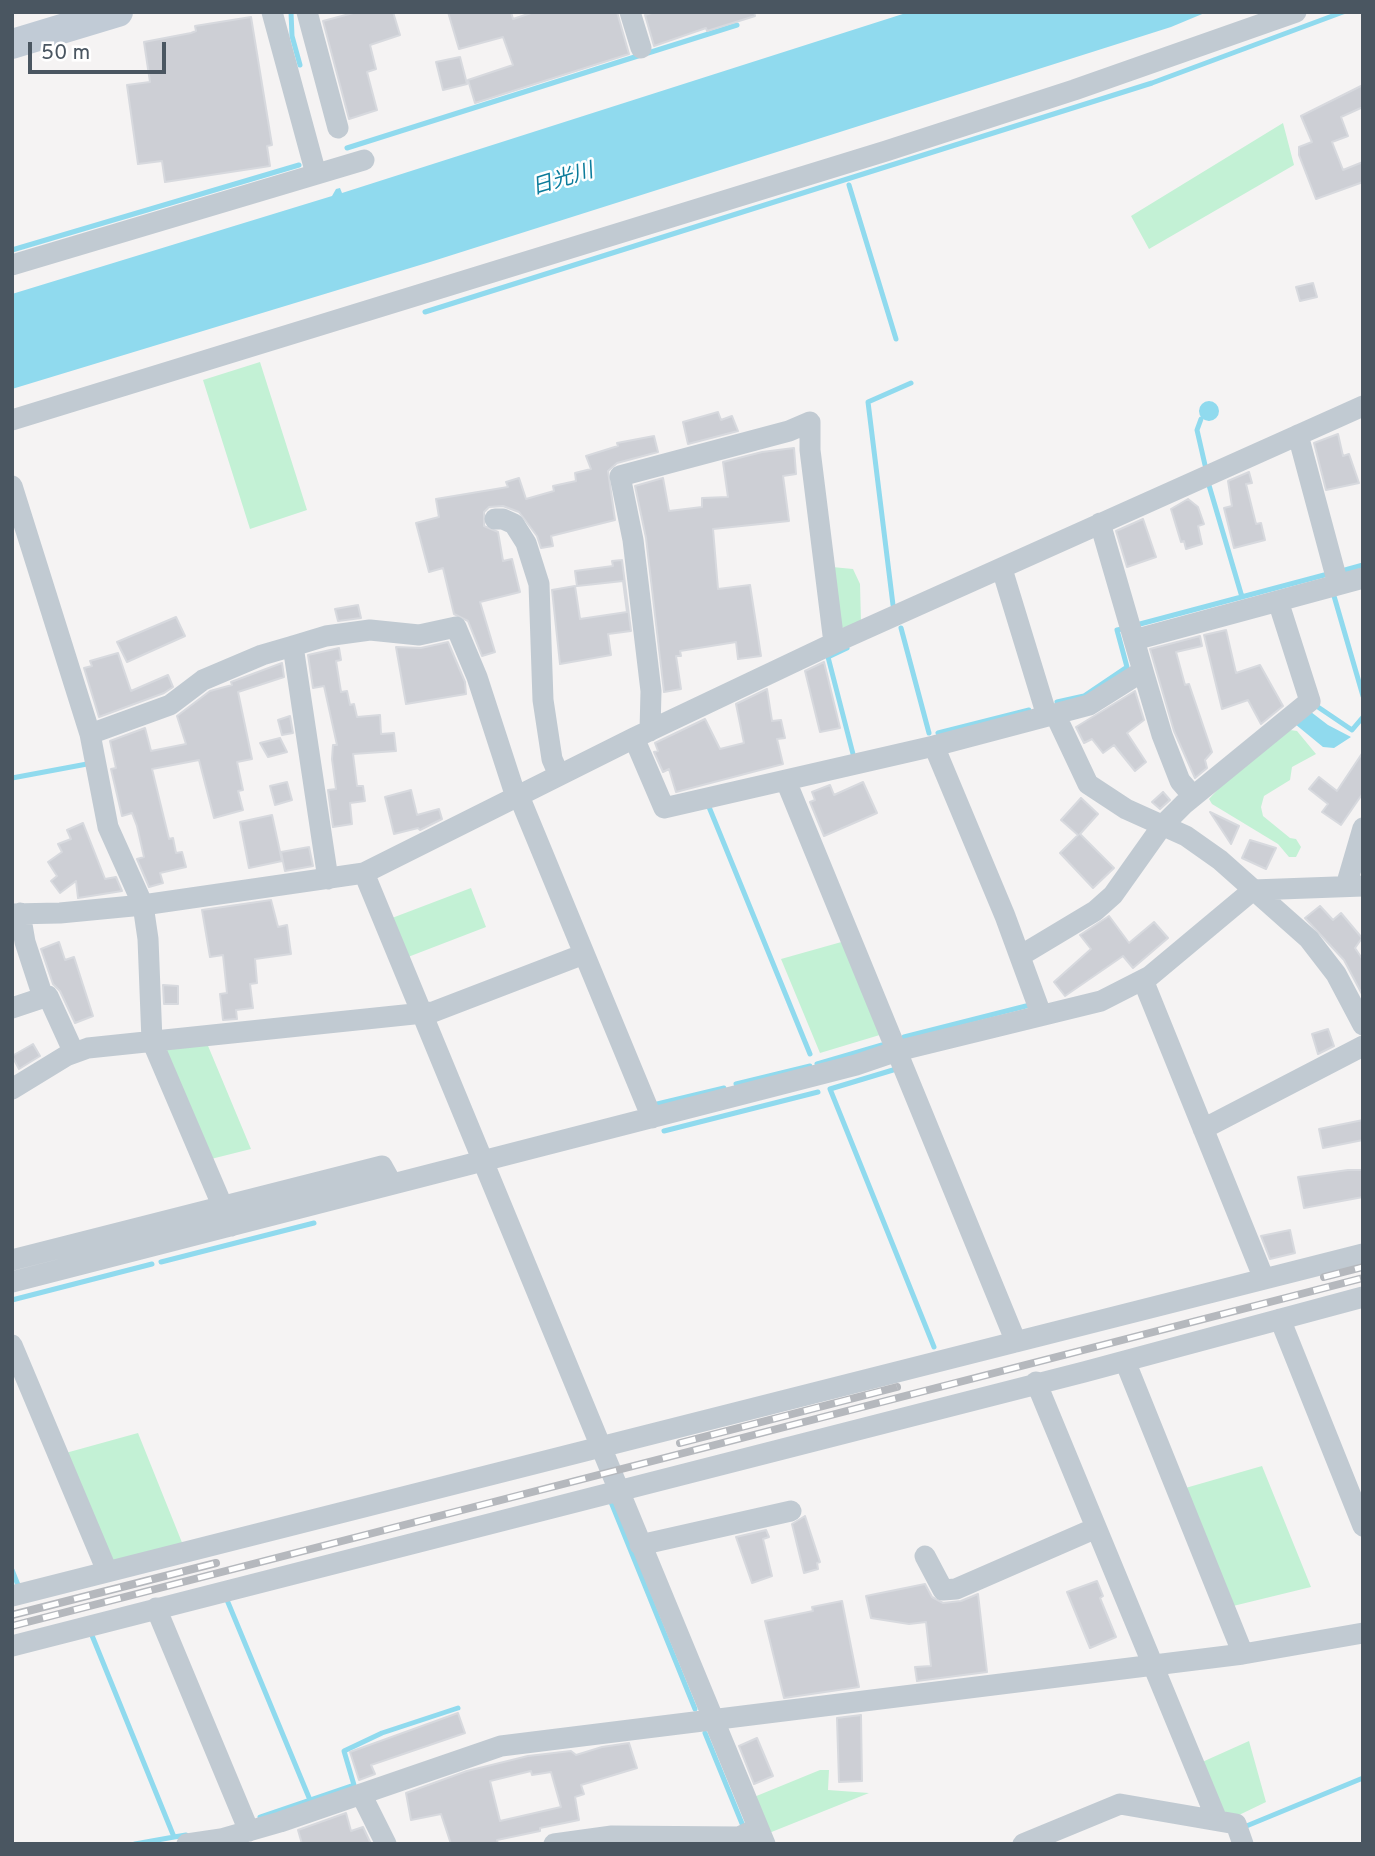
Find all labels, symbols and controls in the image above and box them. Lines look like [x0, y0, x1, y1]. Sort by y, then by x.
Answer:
scale bar [32, 28, 170, 72]
text: 50 m [41, 40, 90, 67]
water label: 日光川 [529, 160, 597, 202]

